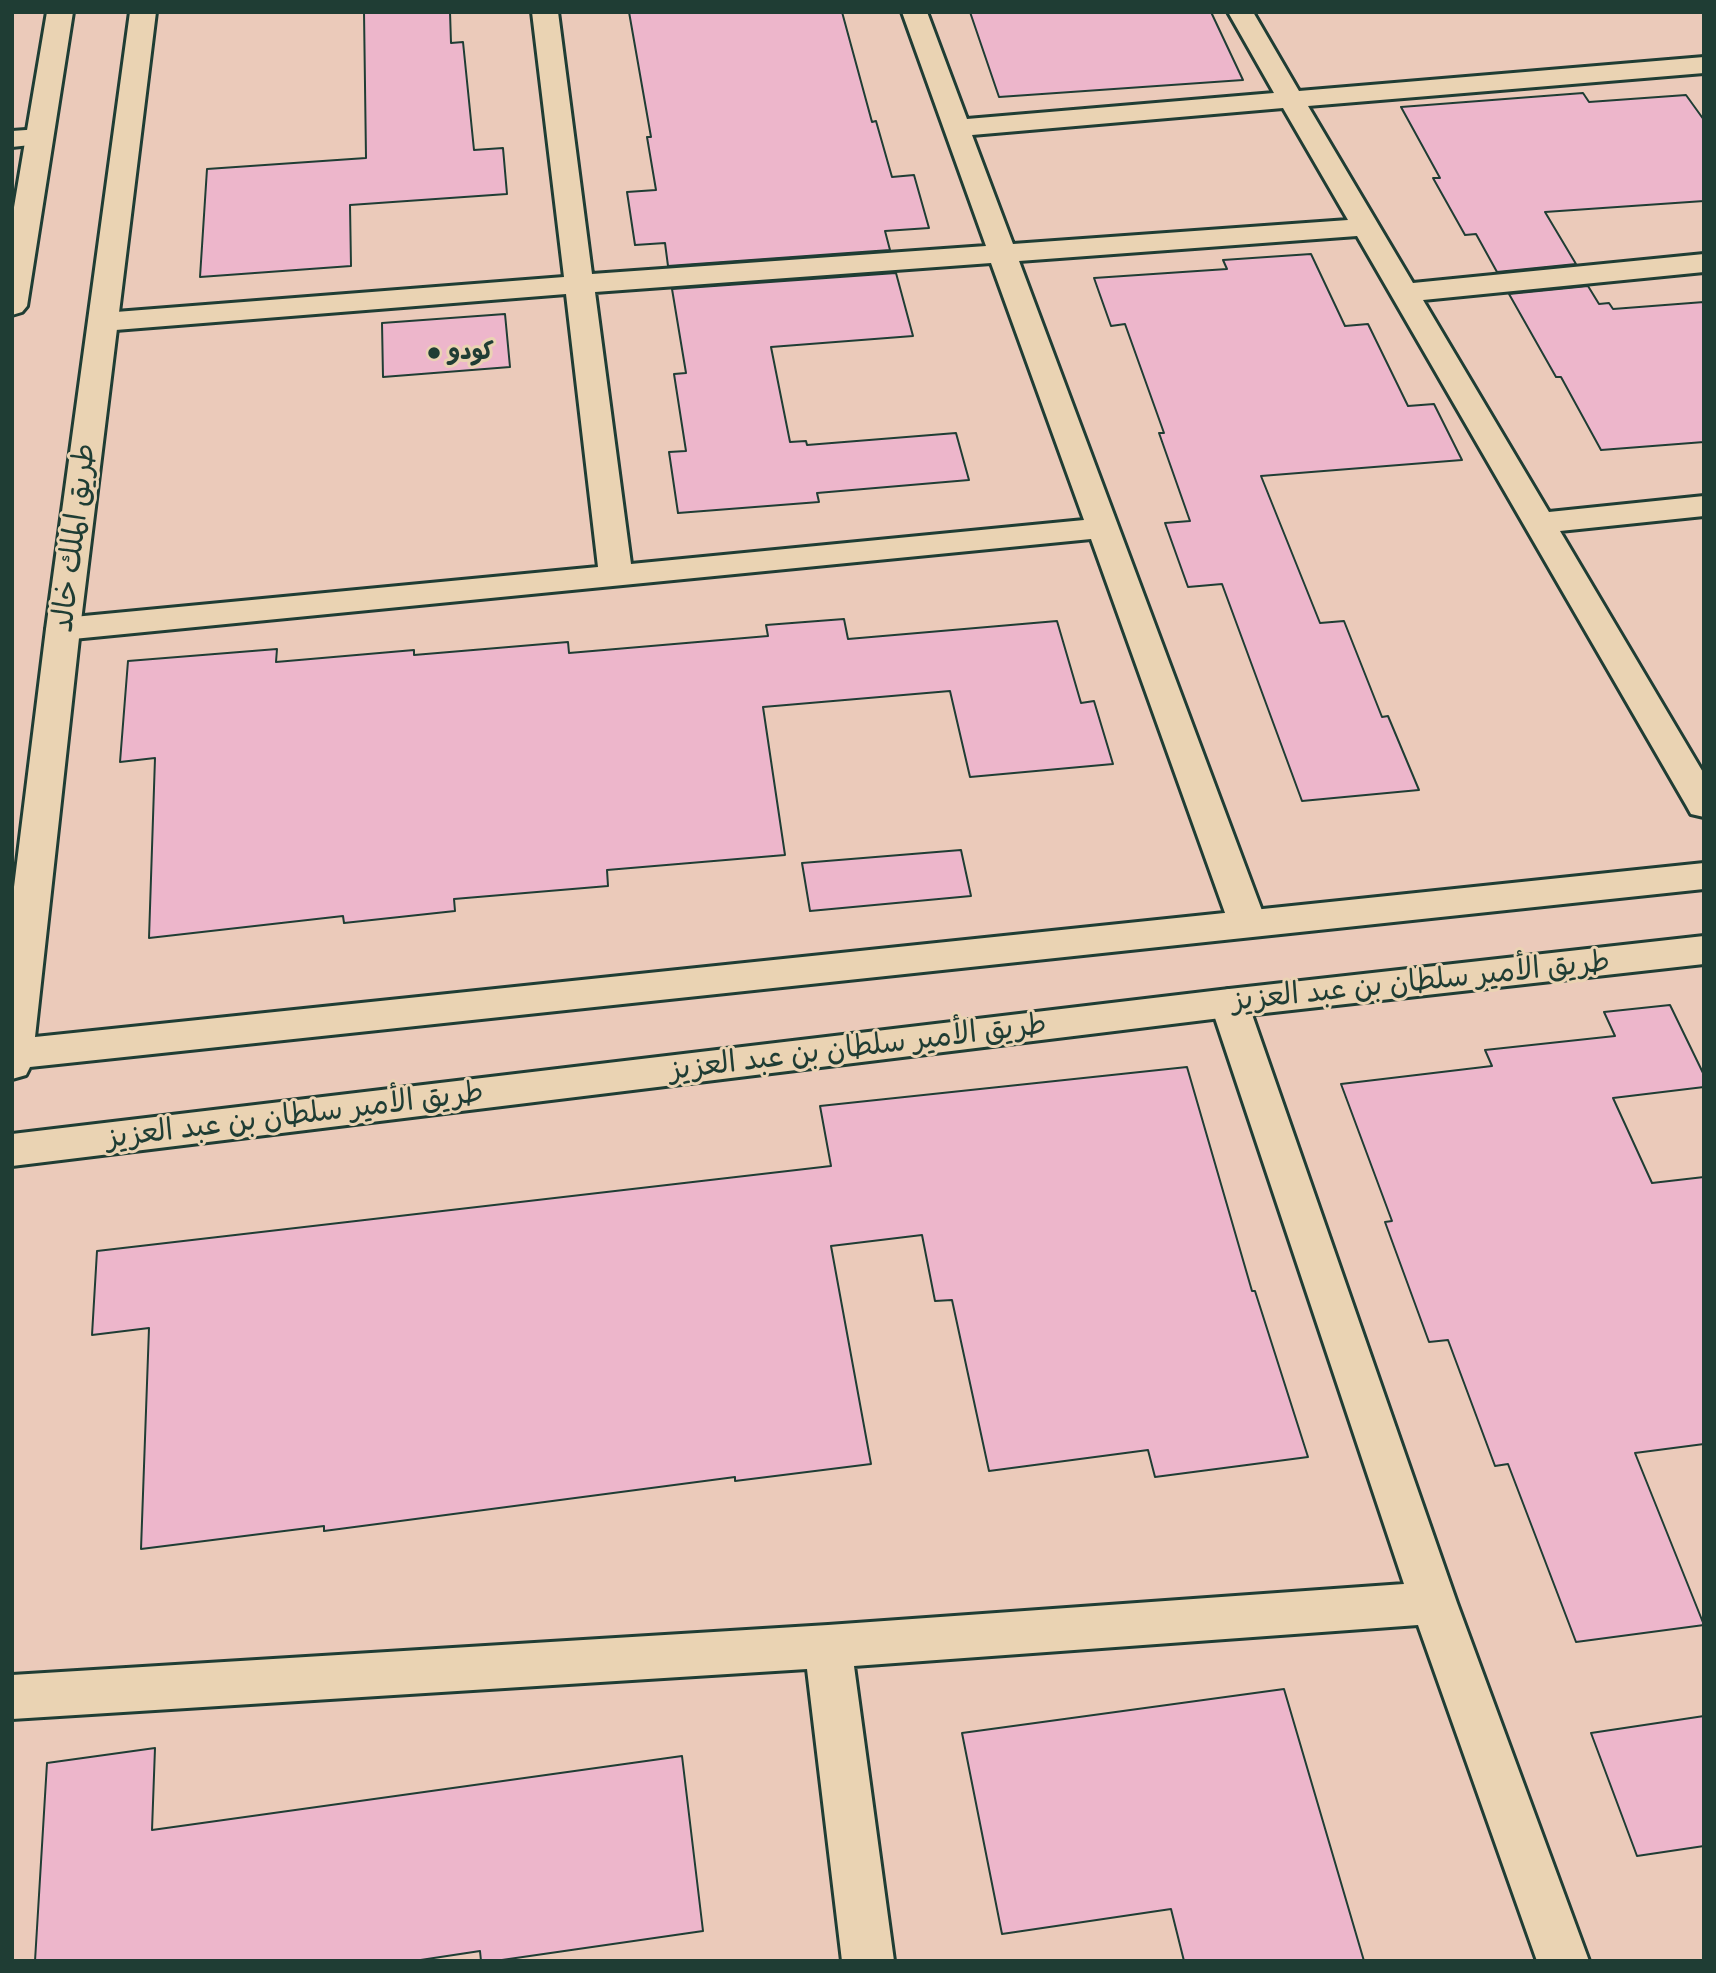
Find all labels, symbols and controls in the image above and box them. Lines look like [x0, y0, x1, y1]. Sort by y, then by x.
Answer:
place label: كودو [448, 339, 494, 367]
marker: كودو [426, 345, 442, 361]
street label: طريق الملك خالد [46, 442, 104, 634]
street label: طريق الأمير سلطان بن عبد العزيز [1230, 944, 1612, 1020]
street label: طريق الأمير سلطان بن عبد العزيز [667, 1007, 1049, 1089]
street label: طريق الأمير سلطان بن عبد العزيز [104, 1075, 486, 1157]

